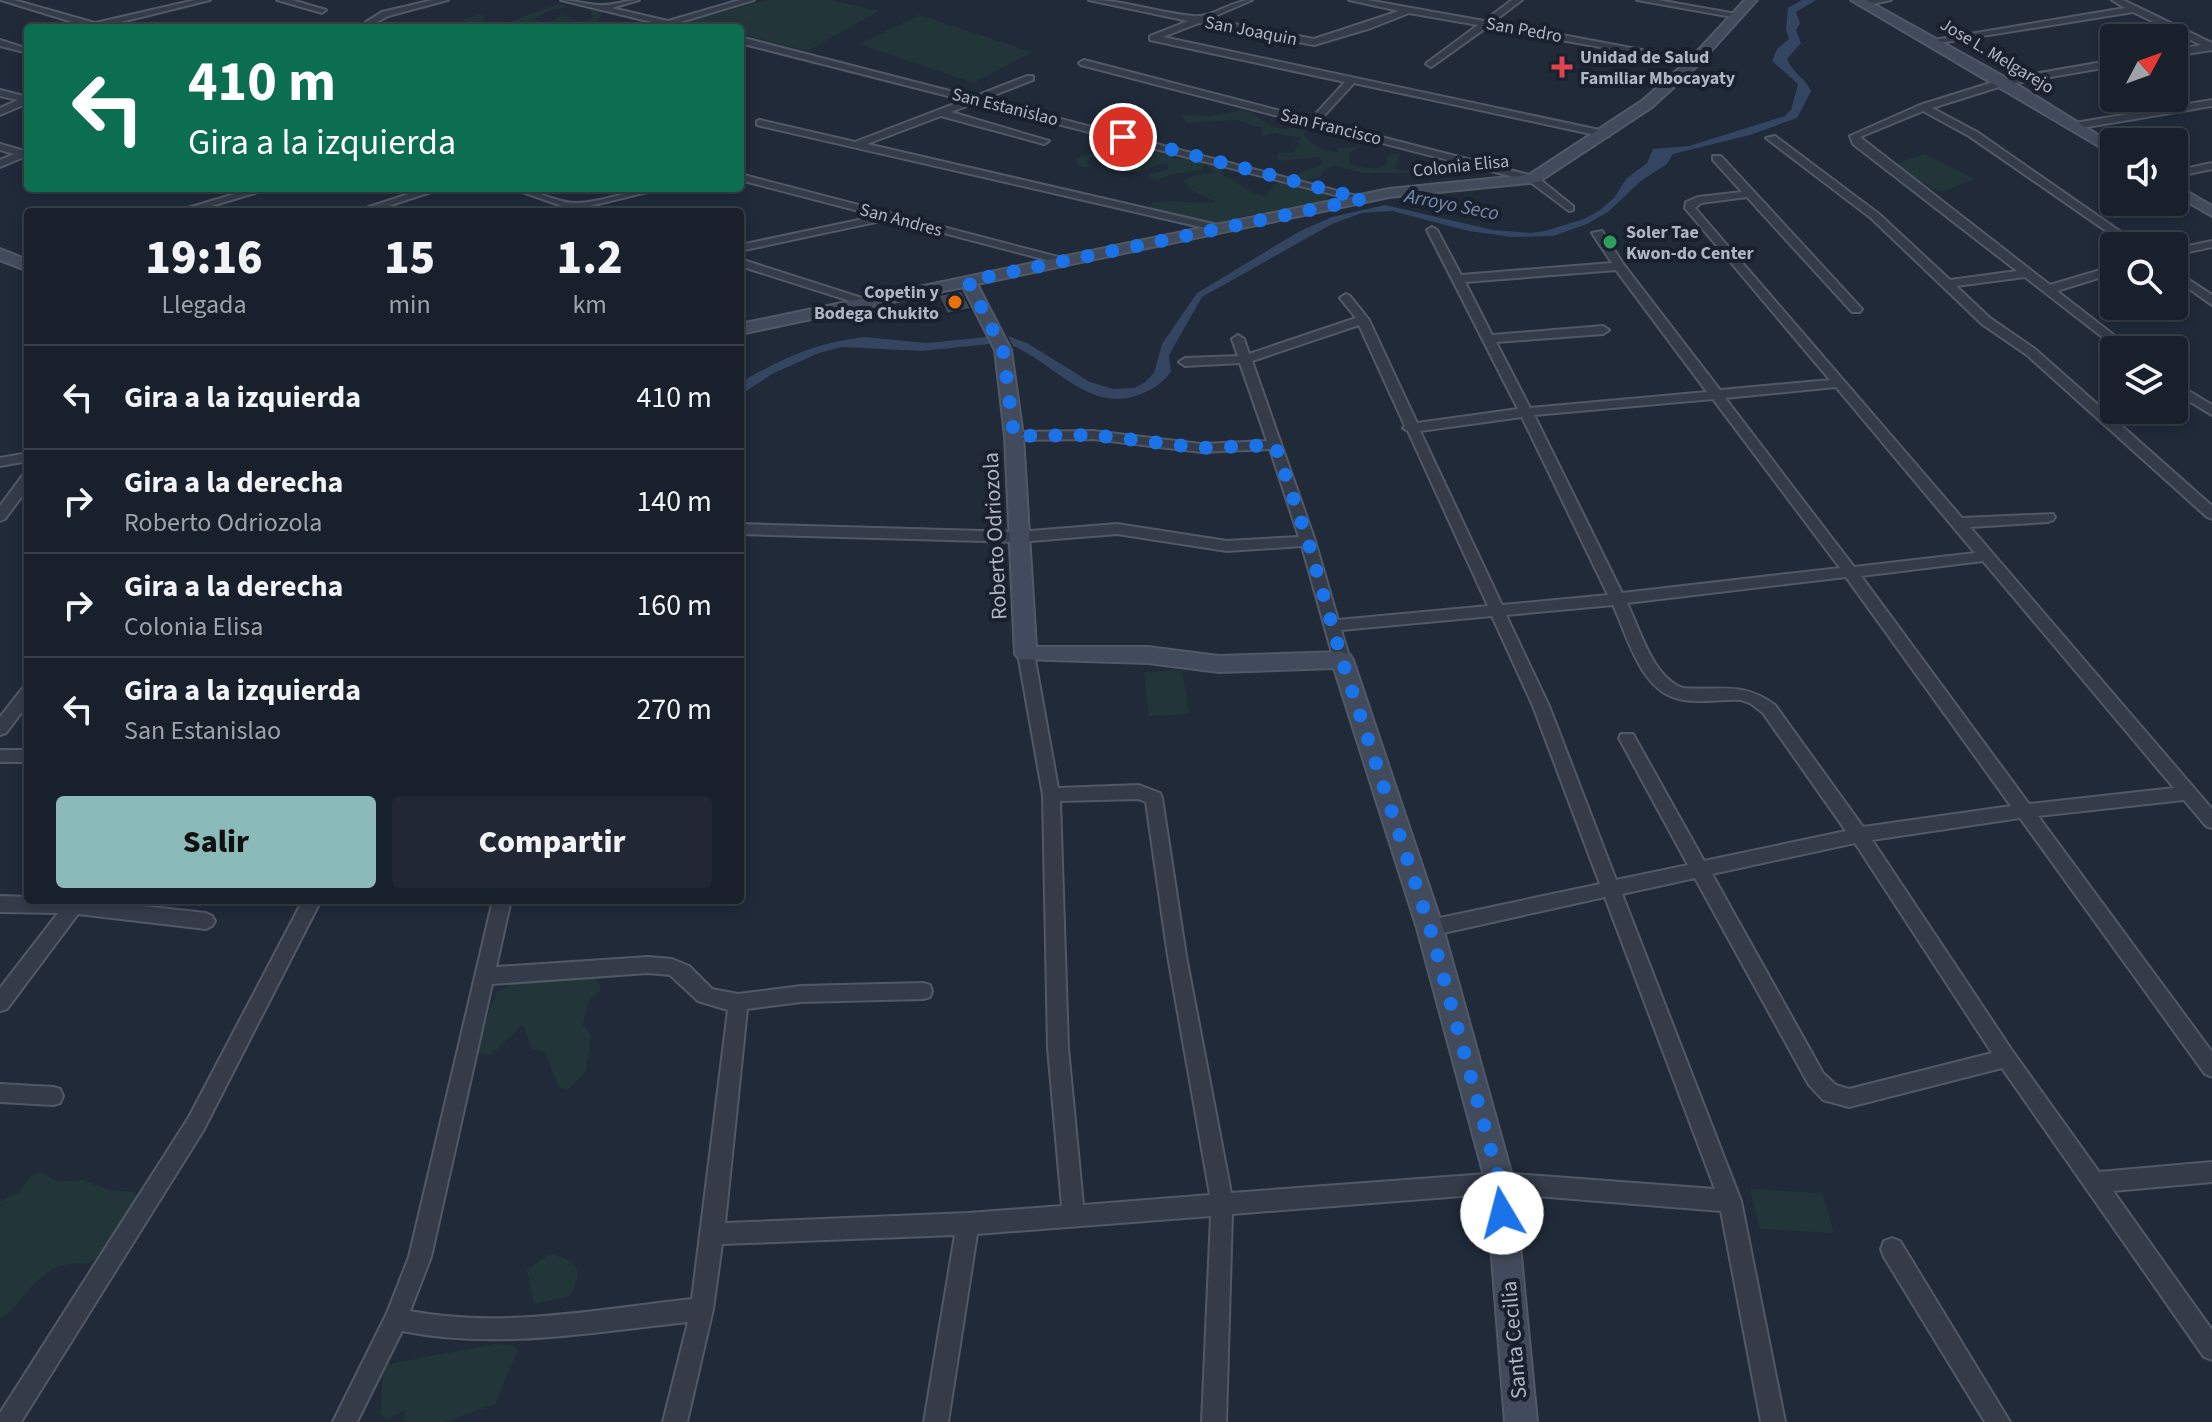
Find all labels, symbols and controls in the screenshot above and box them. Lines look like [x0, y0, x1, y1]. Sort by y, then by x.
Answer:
street label: San Joaquin [1203, 10, 1299, 52]
street label: San Pedro [1484, 11, 1564, 49]
street label: Jose L. Melgarejo [1935, 12, 2059, 100]
north arrow [2100, 24, 2188, 112]
map controls [2100, 24, 2188, 424]
text: 410 m [188, 43, 336, 122]
place label: Unidad de Salud Familiar Mbocayaty [1580, 45, 1736, 91]
icon: left [56, 56, 160, 160]
marker: Unidad de Salud Familiar Mbocayaty [1551, 56, 1573, 78]
street label: San Estanislao [949, 82, 1061, 132]
street label: San Francisco [1278, 102, 1384, 152]
pin [1089, 103, 1157, 171]
icon: arrive [1101, 115, 1145, 159]
text: Gira a la izquierda [188, 117, 456, 168]
button: sound [2100, 128, 2188, 216]
street label: Colonia Elisa [1412, 149, 1510, 183]
water label: Arroyo Seco [1401, 182, 1501, 228]
street label: San Andres [857, 197, 945, 243]
place label: Soler Tae Kwon-do Center [1626, 220, 1755, 266]
text: 19:16 [145, 224, 263, 292]
text: 15 [384, 224, 435, 292]
text: 1.2 [557, 224, 623, 292]
button: search [2100, 232, 2188, 320]
marker: Soler Tae Kwon-do Center [1601, 233, 1619, 251]
place label: Copetin y Bodega Chukito [814, 280, 940, 326]
text: Llegada [161, 286, 247, 323]
text: min [389, 286, 431, 323]
text: km [572, 286, 607, 323]
marker: Copetin y Bodega Chukito [946, 293, 964, 311]
button: layers [2100, 336, 2188, 424]
icon: left [56, 375, 100, 419]
text: Gira a la izquierda [124, 376, 361, 419]
text: 410 m [636, 376, 712, 419]
street label: Roberto Odriozola [975, 451, 1015, 621]
text: Gira a la derecha [124, 461, 343, 504]
icon: right [56, 479, 100, 523]
text: 140 m [636, 480, 712, 523]
text: Roberto Odriozola [124, 504, 322, 541]
text: Gira a la derecha [124, 565, 343, 608]
icon: right [56, 583, 100, 627]
text: 160 m [636, 584, 712, 627]
text: Colonia Elisa [124, 608, 263, 645]
text: Gira a la izquierda [124, 669, 361, 712]
icon: left [56, 687, 100, 731]
text: 270 m [636, 688, 712, 731]
text: San Estanislao [124, 712, 281, 749]
button: Salir [56, 796, 376, 888]
button: Compartir [392, 796, 712, 888]
position arrow [1460, 1171, 1544, 1255]
street label: Santa Cecilia [1493, 1280, 1535, 1400]

